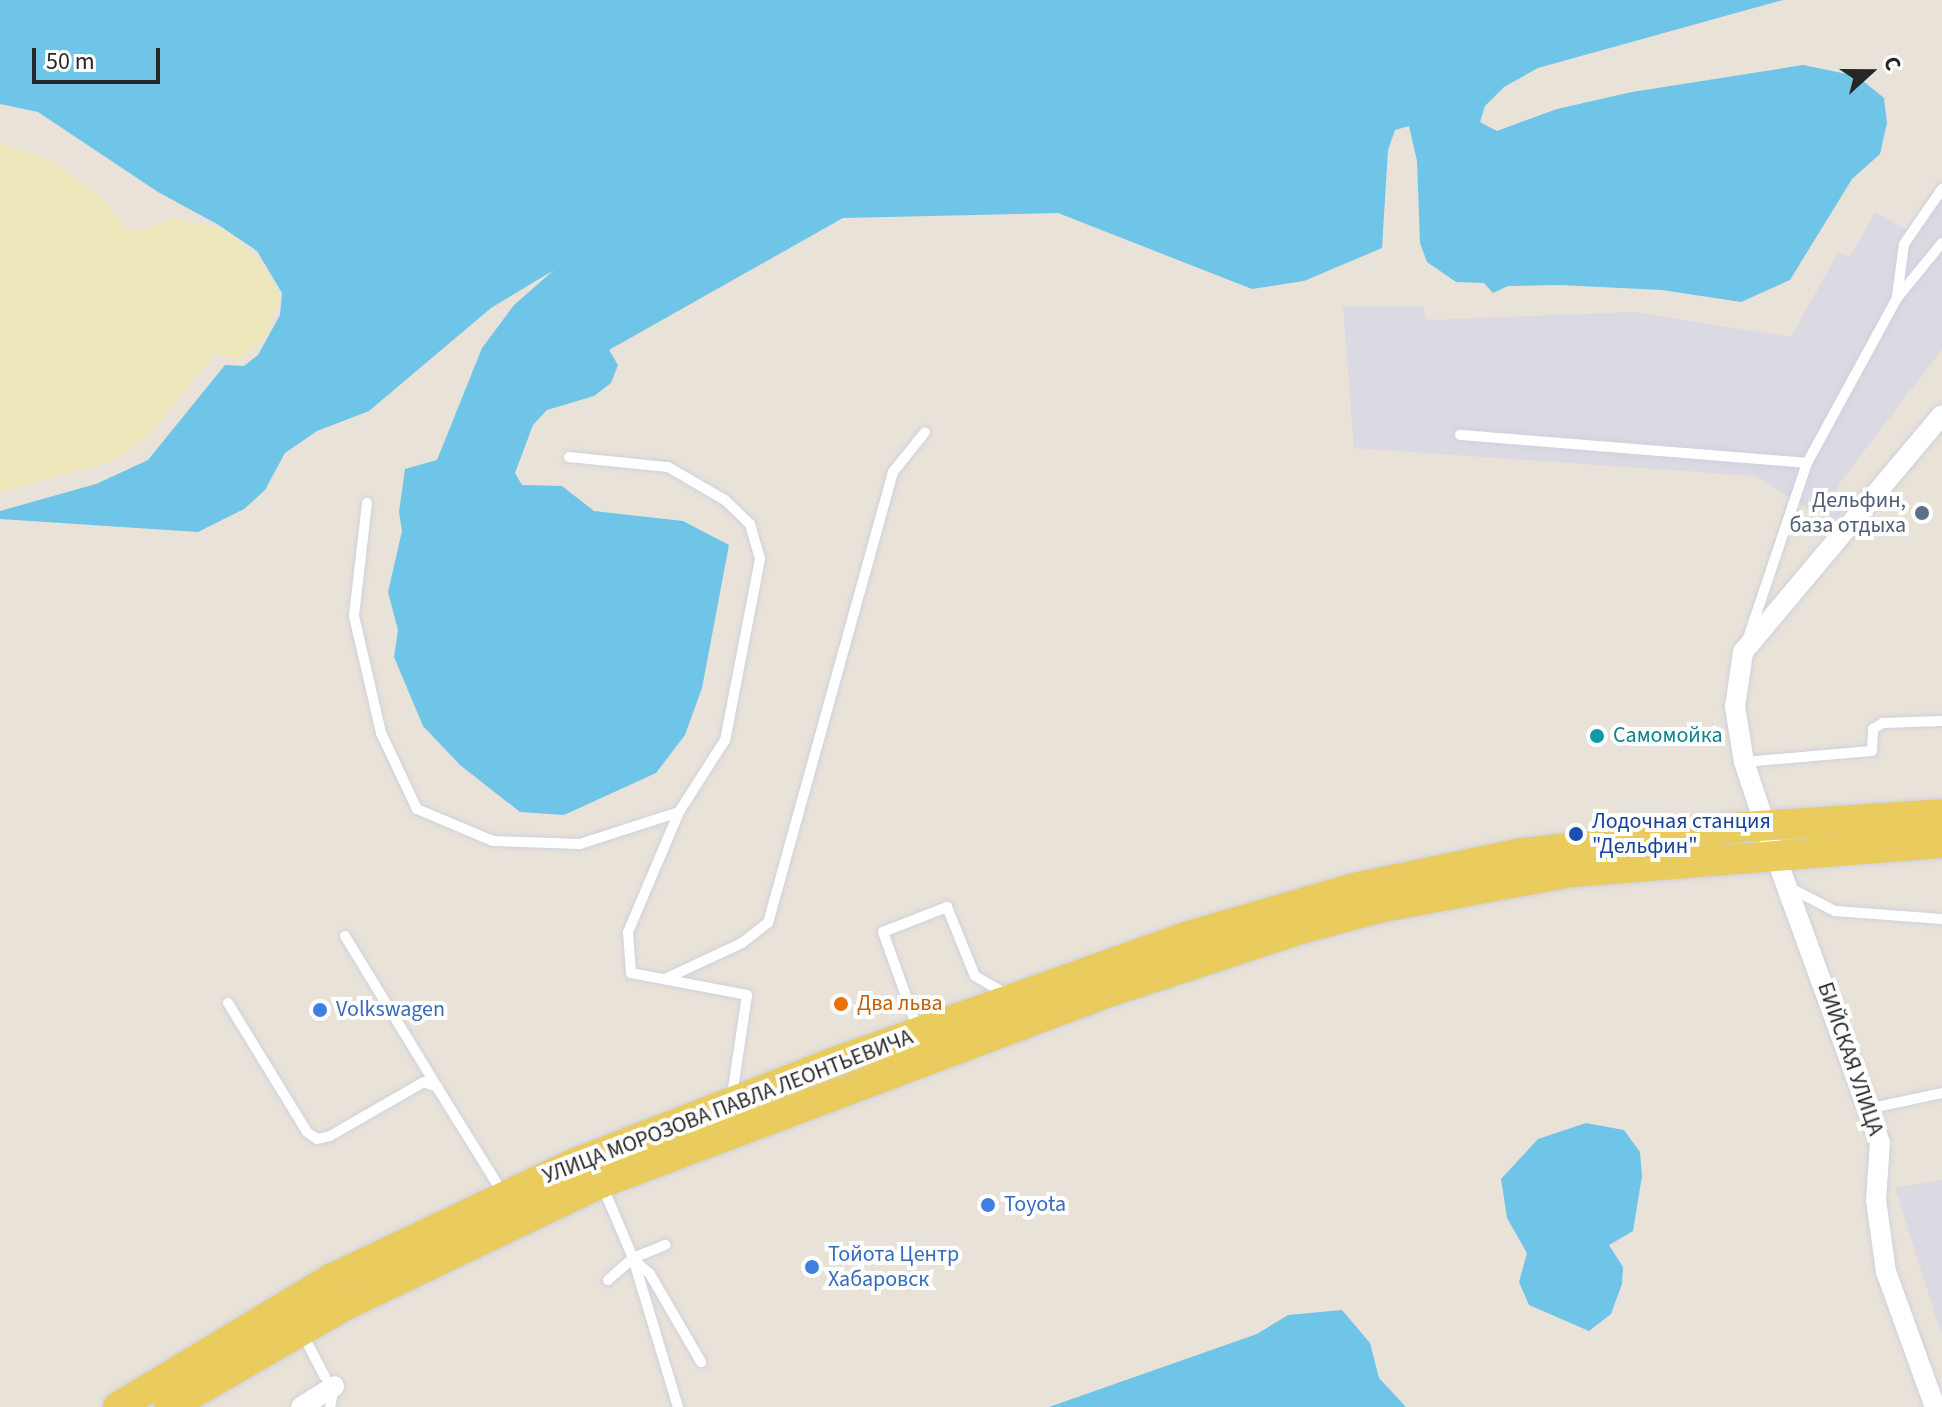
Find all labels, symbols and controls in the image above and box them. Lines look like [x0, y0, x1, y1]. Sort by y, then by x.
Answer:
scale bar [36, 32, 164, 82]
north arrow [1830, 32, 1910, 112]
text: 50 m [46, 44, 95, 79]
text: С [1875, 52, 1910, 75]
place label: Дельфин, база отдыха [1789, 487, 1906, 538]
marker: Дельфин, база отдыха [1913, 504, 1931, 522]
place label: Самомойка [1613, 723, 1723, 749]
marker: Самомойка [1588, 727, 1606, 745]
place label: Лодочная станция "Дельфин" [1592, 808, 1771, 860]
marker: Лодочная станция "Дельфин" [1567, 825, 1585, 843]
street label: БИЙСКАЯ УЛИЦА [1811, 979, 1889, 1139]
place label: Два льва [857, 991, 943, 1017]
marker: Два льва [832, 995, 850, 1013]
place label: Volkswagen [336, 997, 445, 1023]
marker: Volkswagen [311, 1001, 329, 1019]
street label: УЛИЦА МОРОЗОВА ПАВЛА ЛЕОНТЬЕВИЧА [539, 1024, 917, 1190]
place label: Toyota [1004, 1192, 1066, 1218]
marker: Toyota [979, 1196, 997, 1214]
place label: Тойота Центр Хабаровск [828, 1241, 959, 1292]
marker: Тойота Центр Хабаровск [803, 1258, 821, 1276]

